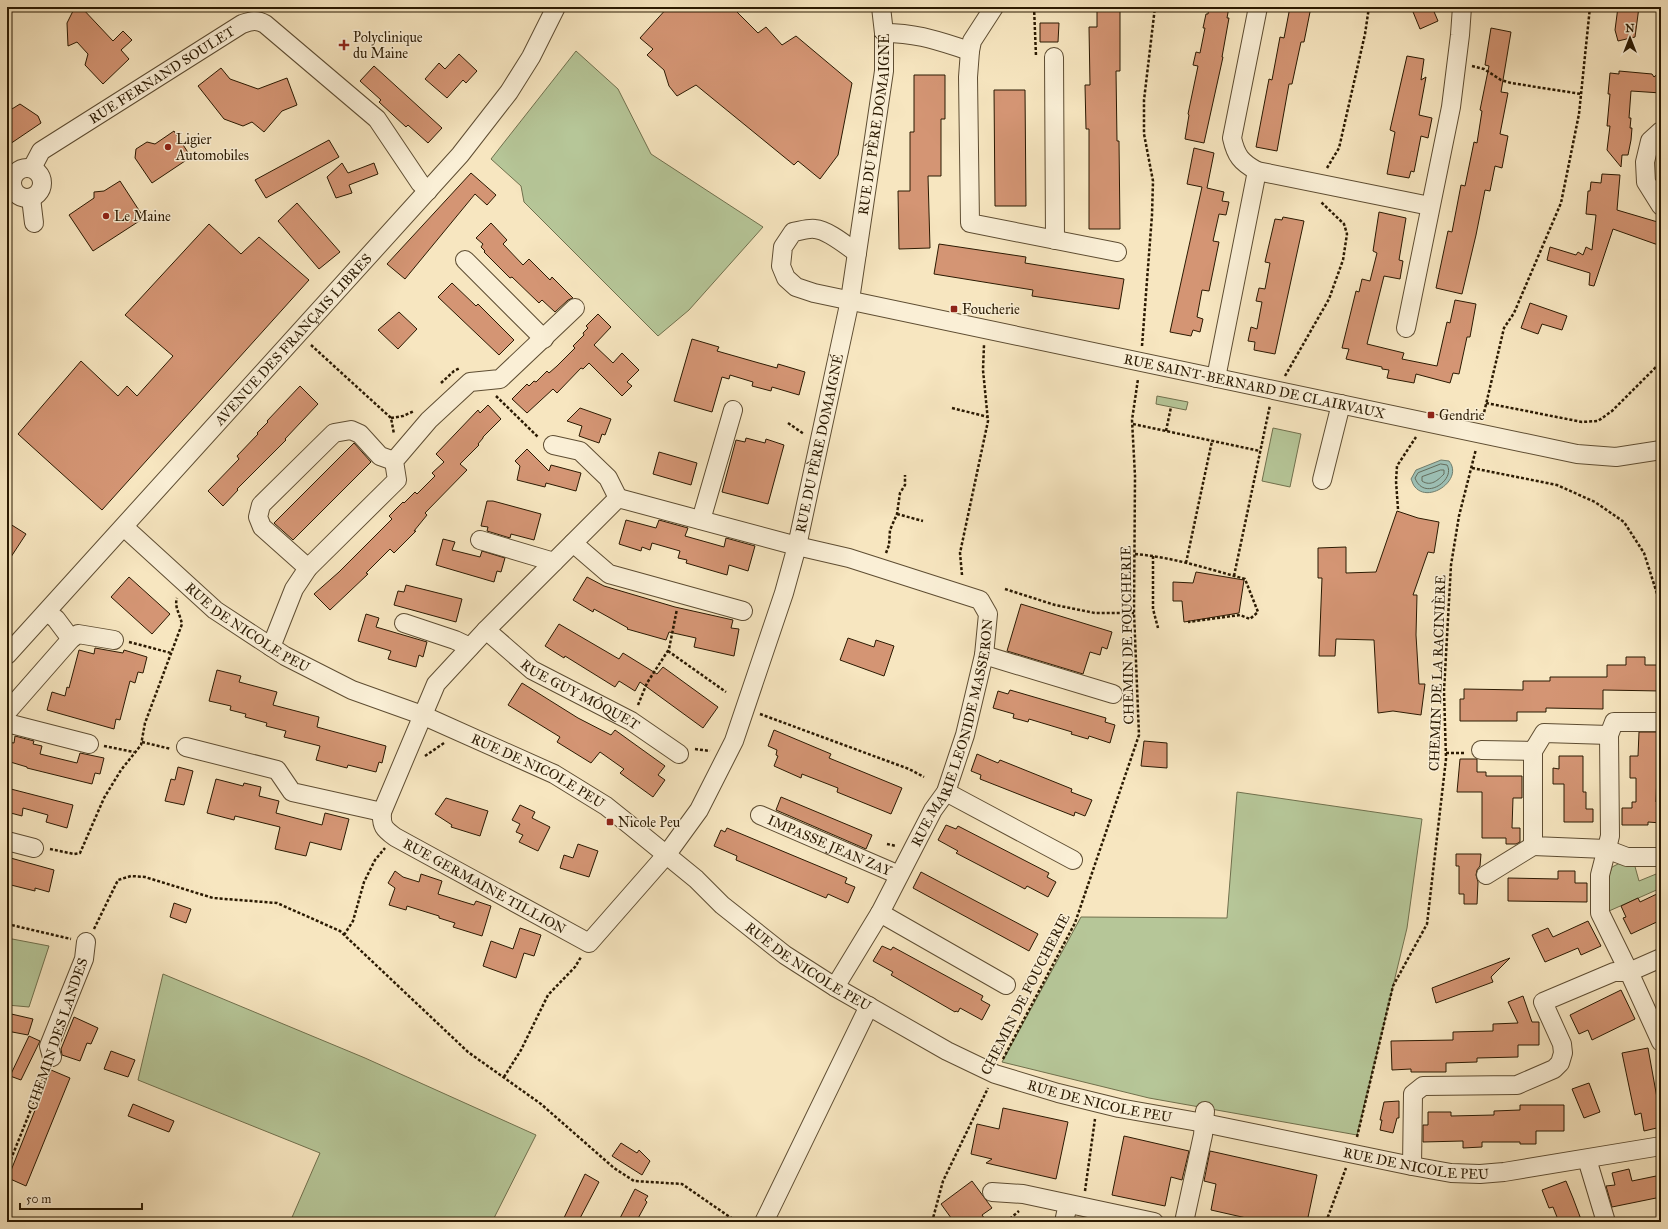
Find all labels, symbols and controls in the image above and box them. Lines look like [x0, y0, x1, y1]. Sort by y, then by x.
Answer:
north arrow [1610, 18, 1650, 58]
text: N [1625, 22, 1635, 35]
street label: RUE FERNAND SOULET [86, 23, 238, 128]
place label: Polyclinique du Maine [353, 29, 423, 62]
street label: RUE DU PÈRE DOMAIGNÉ [855, 34, 893, 216]
marker: Polyclinique du Maine [338, 39, 350, 51]
place label: Ligier Automobiles [175, 131, 249, 164]
marker: Ligier Automobiles [163, 142, 173, 152]
place label: Le Maine [114, 208, 171, 225]
marker: Le Maine [101, 211, 111, 221]
street label: AVENUE DES FRANÇAIS LIBRES [211, 250, 376, 430]
place label: Foucherie [962, 301, 1020, 318]
marker: Foucherie [949, 304, 959, 314]
street label: RUE SAINT-BERNARD DE CLAIRVAUX [1122, 351, 1387, 422]
street label: RUE DU PÈRE DOMAIGNÉ [792, 352, 847, 535]
place label: Gendrie [1439, 407, 1485, 424]
marker: Gendrie [1426, 410, 1436, 420]
street label: CHEMIN DE FOUCHERIE [1117, 545, 1138, 725]
street label: CHEMIN DE LA RACINIÈRE [1424, 575, 1449, 771]
street label: RUE DE NICOLE PEU [182, 579, 313, 677]
street label: RUE MARIE LEONIDE MASSERON [908, 618, 997, 850]
street label: RUE GUY MÔQUET [517, 656, 643, 734]
street label: RUE DE NICOLE PEU [468, 730, 608, 812]
street label: IMPASSE JEAN ZAY [765, 811, 895, 880]
place label: Nicole Peu [618, 814, 681, 831]
marker: Nicole Peu [605, 817, 615, 827]
street label: RUE GERMAINE TILLION [400, 835, 569, 938]
street label: CHEMIN DE FOUCHERIE [977, 911, 1074, 1078]
street label: RUE DE NICOLE PEU [742, 919, 875, 1015]
street label: CHEMIN DES LANDES [23, 956, 92, 1113]
street label: RUE DE NICOLE PEU [1025, 1076, 1174, 1126]
street label: RUE DE NICOLE PEU [1342, 1144, 1491, 1183]
scale bar [20, 1185, 142, 1211]
text: 50 m [26, 1192, 51, 1206]

